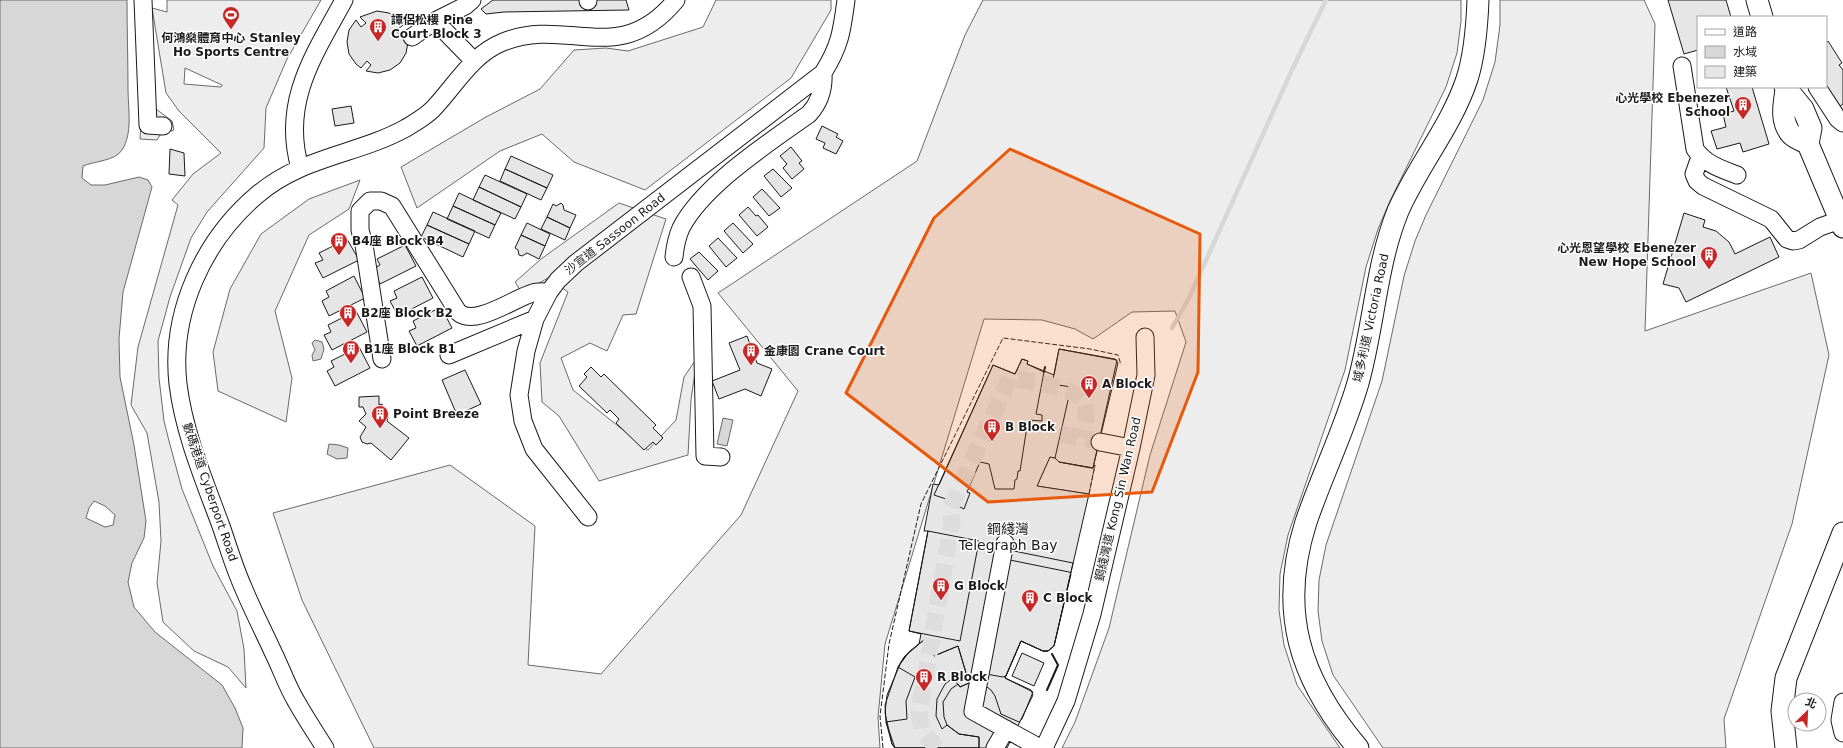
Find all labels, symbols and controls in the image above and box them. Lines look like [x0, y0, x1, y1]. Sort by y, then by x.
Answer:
sports icon: 何鴻燊體育中心 Stanley Ho Sports Centre [221, 5, 241, 30]
place label: 譚侶松樓 Pine Court Block 3 [391, 13, 482, 41]
legend [1697, 16, 1827, 88]
building icon: 譚侶松樓 Pine Court Block 3 [368, 17, 388, 42]
text: 道路 [1733, 25, 1757, 39]
place label: 何鴻燊體育中心 Stanley Ho Sports Centre [161, 31, 301, 59]
text: 水域 [1733, 45, 1757, 59]
text: 建築 [1733, 65, 1757, 79]
place label: 心光學校 Ebenezer School [1615, 91, 1730, 119]
building icon: 心光學校 Ebenezer School [1733, 95, 1753, 120]
street label: 沙宣道 Sassoon Road [562, 190, 668, 278]
building icon: B4座 Block B4 [329, 231, 349, 256]
place label: B4座 Block B4 [352, 234, 444, 248]
place label: 心光恩望學校 Ebenezer New Hope School [1557, 241, 1696, 269]
building icon: 心光恩望學校 Ebenezer New Hope School [1699, 245, 1719, 270]
street label: 域多利道 Victoria Road [1351, 252, 1391, 384]
building icon: B2座 Block B2 [338, 303, 358, 328]
place label: B2座 Block B2 [361, 306, 453, 320]
building icon: B1座 Block B1 [341, 339, 361, 364]
building icon: 金康園 Crane Court [741, 341, 761, 366]
place label: B1座 Block B1 [364, 342, 456, 356]
place label: 金康園 Crane Court [764, 344, 885, 358]
building icon: A Block [1079, 374, 1099, 399]
place label: A Block [1102, 377, 1153, 391]
building icon: Point Breeze [370, 404, 390, 429]
place label: Point Breeze [393, 407, 479, 421]
street label: 鋼綫灣道 Kong Sin Wan Road [1092, 416, 1144, 582]
building icon: B Block [982, 417, 1002, 442]
place label: B Block [1005, 420, 1056, 434]
street label: 數碼港道 Cyberport Road [180, 421, 240, 563]
district label: 鋼綫灣 Telegraph Bay [957, 521, 1058, 553]
building icon: G Block [931, 576, 951, 601]
place label: G Block [954, 579, 1006, 593]
building icon: C Block [1020, 588, 1040, 613]
place label: C Block [1043, 591, 1094, 605]
building icon: R Block [914, 667, 934, 692]
place label: R Block [937, 670, 988, 684]
north arrow [1787, 692, 1827, 732]
text: 北 [1803, 695, 1819, 711]

